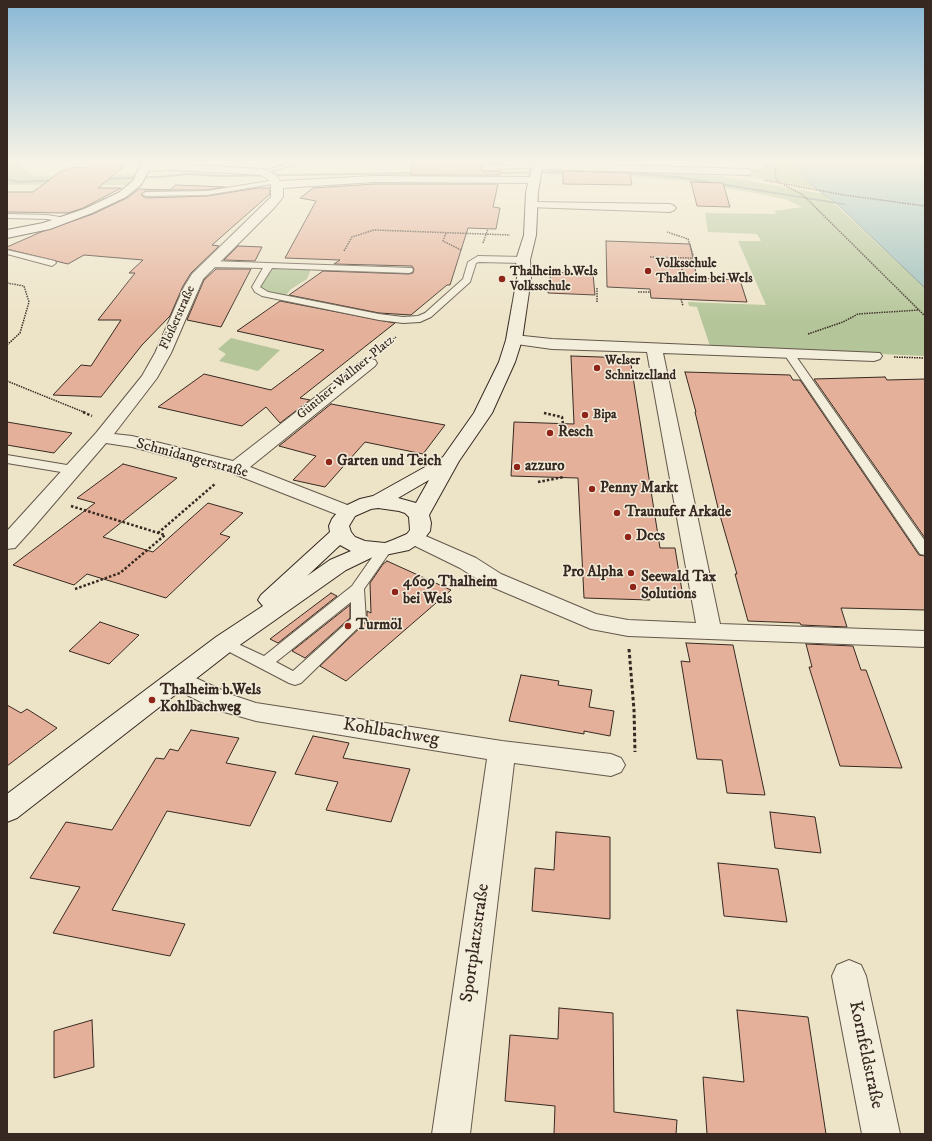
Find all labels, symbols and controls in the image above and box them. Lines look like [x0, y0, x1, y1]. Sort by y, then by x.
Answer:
place label: Volksschule Thalheim bei Wels [656, 256, 753, 287]
place label: Thalheim b.Wels Volksschule [510, 264, 598, 295]
marker: Volksschule Thalheim bei Wels [643, 266, 653, 276]
marker: Thalheim b.Wels Volksschule [497, 274, 507, 284]
street label: Flößerstraße [157, 284, 199, 352]
street label: Günther-Wallner-Platz [294, 333, 398, 423]
place label: Welser Schnitzelland [605, 353, 676, 384]
marker: Welser Schnitzelland [592, 363, 602, 373]
place label: Bipa [593, 407, 617, 423]
marker: Bipa [580, 410, 590, 420]
place label: Resch [558, 424, 593, 442]
marker: Resch [545, 428, 555, 438]
street label: Schmidangerstraße [134, 435, 250, 483]
place label: Garten und Teich [337, 453, 441, 471]
marker: Garten und Teich [324, 457, 334, 467]
place label: azzuro [525, 458, 564, 476]
marker: azzuro [512, 462, 522, 472]
place label: Penny Markt [600, 480, 678, 498]
marker: Penny Markt [587, 484, 597, 494]
place label: Traunufer Arkade [625, 504, 731, 522]
marker: Traunufer Arkade [612, 508, 622, 518]
place label: Dccs [636, 528, 665, 546]
marker: Dccs [623, 532, 633, 542]
place label: Pro Alpha [562, 564, 623, 582]
marker: Pro Alpha [626, 568, 636, 578]
place label: Seewald Tax Solutions [641, 569, 716, 604]
place label: 4609 Thalheim bei Wels [403, 574, 497, 609]
marker: Seewald Tax Solutions [628, 582, 638, 592]
marker: 4609 Thalheim bei Wels [390, 587, 400, 597]
place label: Turmöl [356, 617, 402, 635]
marker: Turmöl [343, 621, 353, 631]
place label: Thalheim b.Wels Kohlbachweg [160, 682, 261, 717]
marker: Thalheim b.Wels Kohlbachweg [147, 695, 157, 705]
street label: Kohlbachweg [341, 715, 441, 751]
street label: Sportplatzstraße [457, 882, 495, 1004]
street label: Kornfeldstraße [843, 999, 887, 1111]

